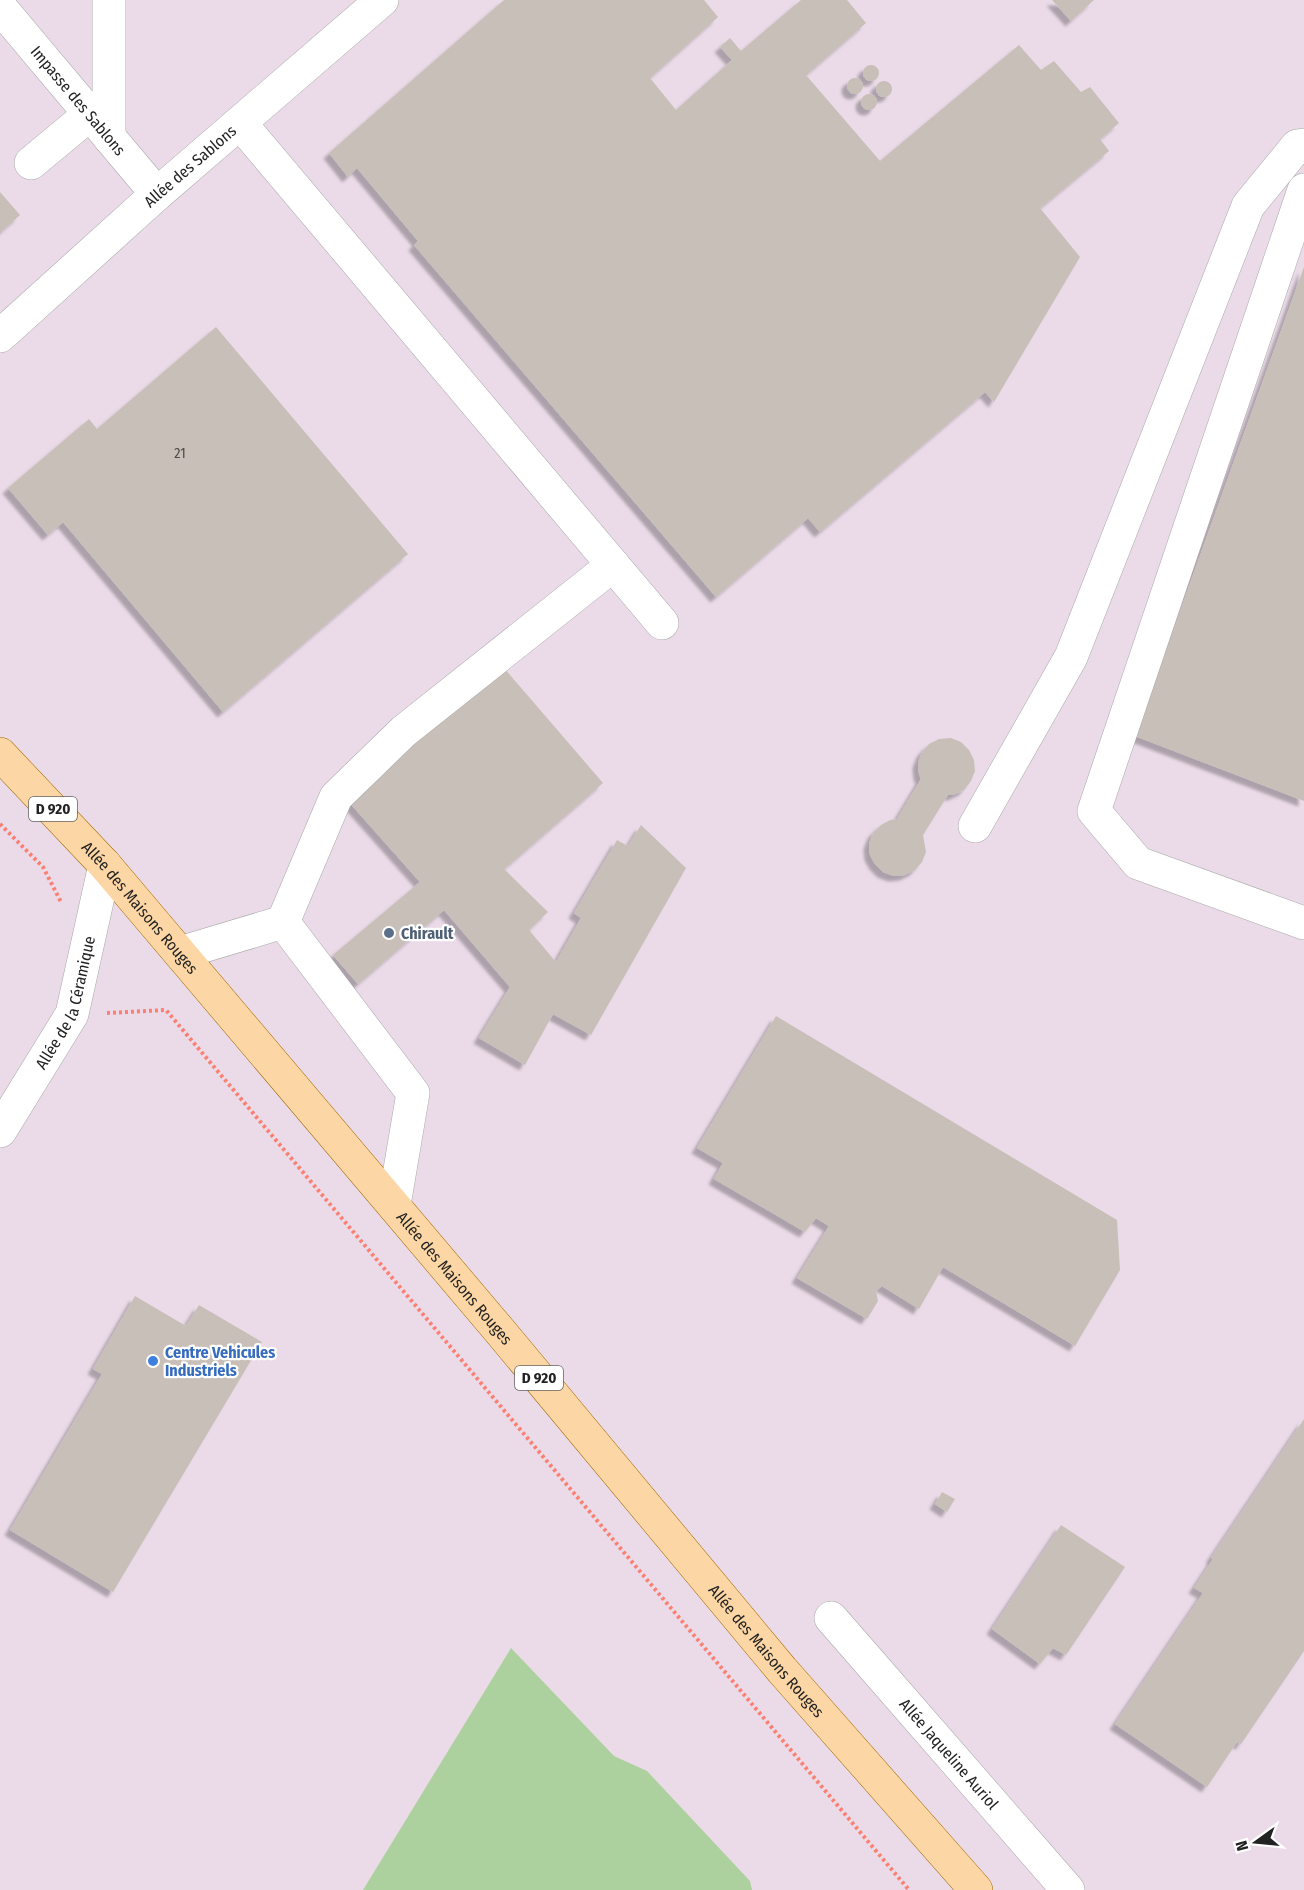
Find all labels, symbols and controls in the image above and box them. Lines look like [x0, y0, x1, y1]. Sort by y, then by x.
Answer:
street label: Impasse des Sablons [27, 42, 130, 159]
street label: Allée des Sablons [140, 121, 240, 211]
house number: 21 [174, 445, 186, 462]
road number: D 920 [29, 797, 77, 821]
street label: Allée des Maisons Rouges [78, 838, 202, 978]
place label: Chirault [401, 924, 454, 943]
marker: Chirault [382, 926, 396, 940]
street label: Allée de la Céramique [32, 934, 99, 1072]
street label: Allée des Maisons Rouges [393, 1208, 516, 1349]
place label: Centre Vehicules Industriels [165, 1343, 275, 1380]
marker: Centre Vehicules Industriels [146, 1354, 160, 1368]
road number: D 920 [515, 1366, 563, 1390]
street label: Allée des Maisons Rouges [705, 1581, 828, 1721]
street label: Allée Jaqueline Auriol [895, 1695, 1002, 1813]
north arrow [1226, 1812, 1286, 1872]
text: N [1232, 1839, 1252, 1853]

